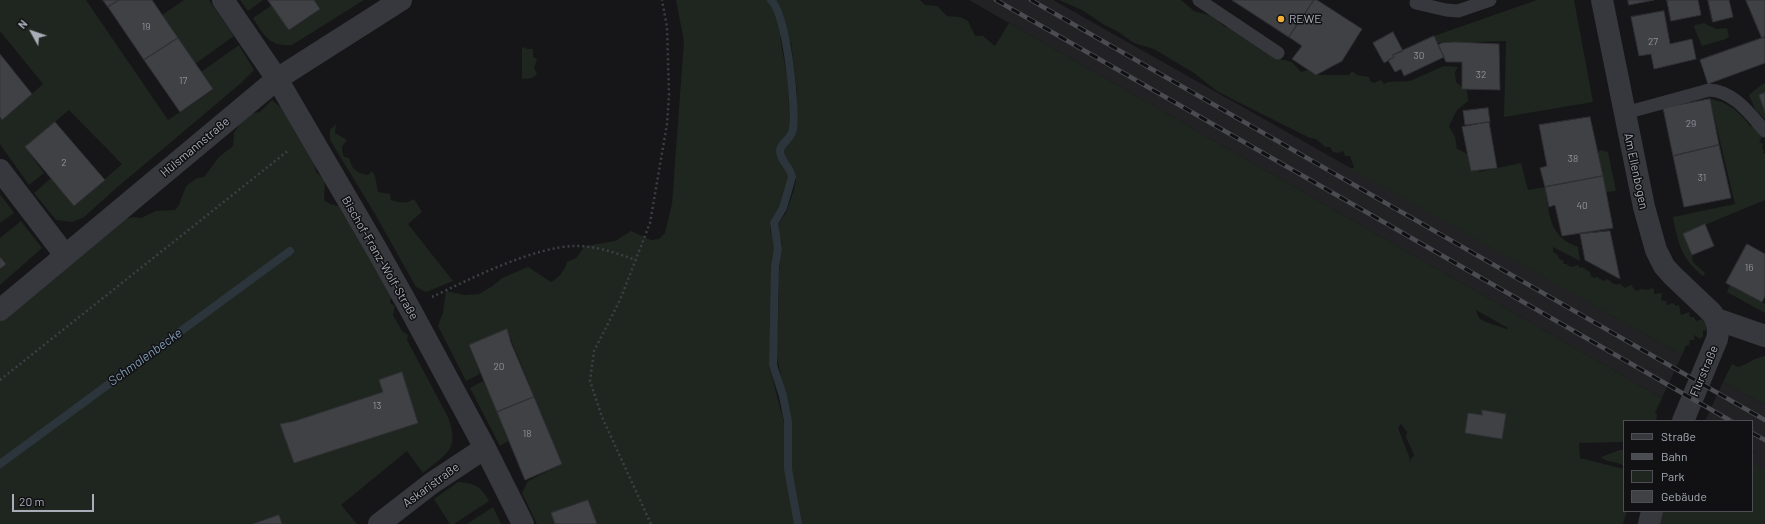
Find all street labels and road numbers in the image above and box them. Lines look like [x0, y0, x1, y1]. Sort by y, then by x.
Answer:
street label: Hülsmannstraße [158, 114, 232, 180]
street label: Am Ellenbogen [1621, 132, 1651, 210]
street label: Bischof-Franz-Wolf-Straße [339, 194, 421, 322]
street label: Flurstraße [1687, 343, 1721, 399]
street label: Askaristraße [400, 460, 462, 510]

